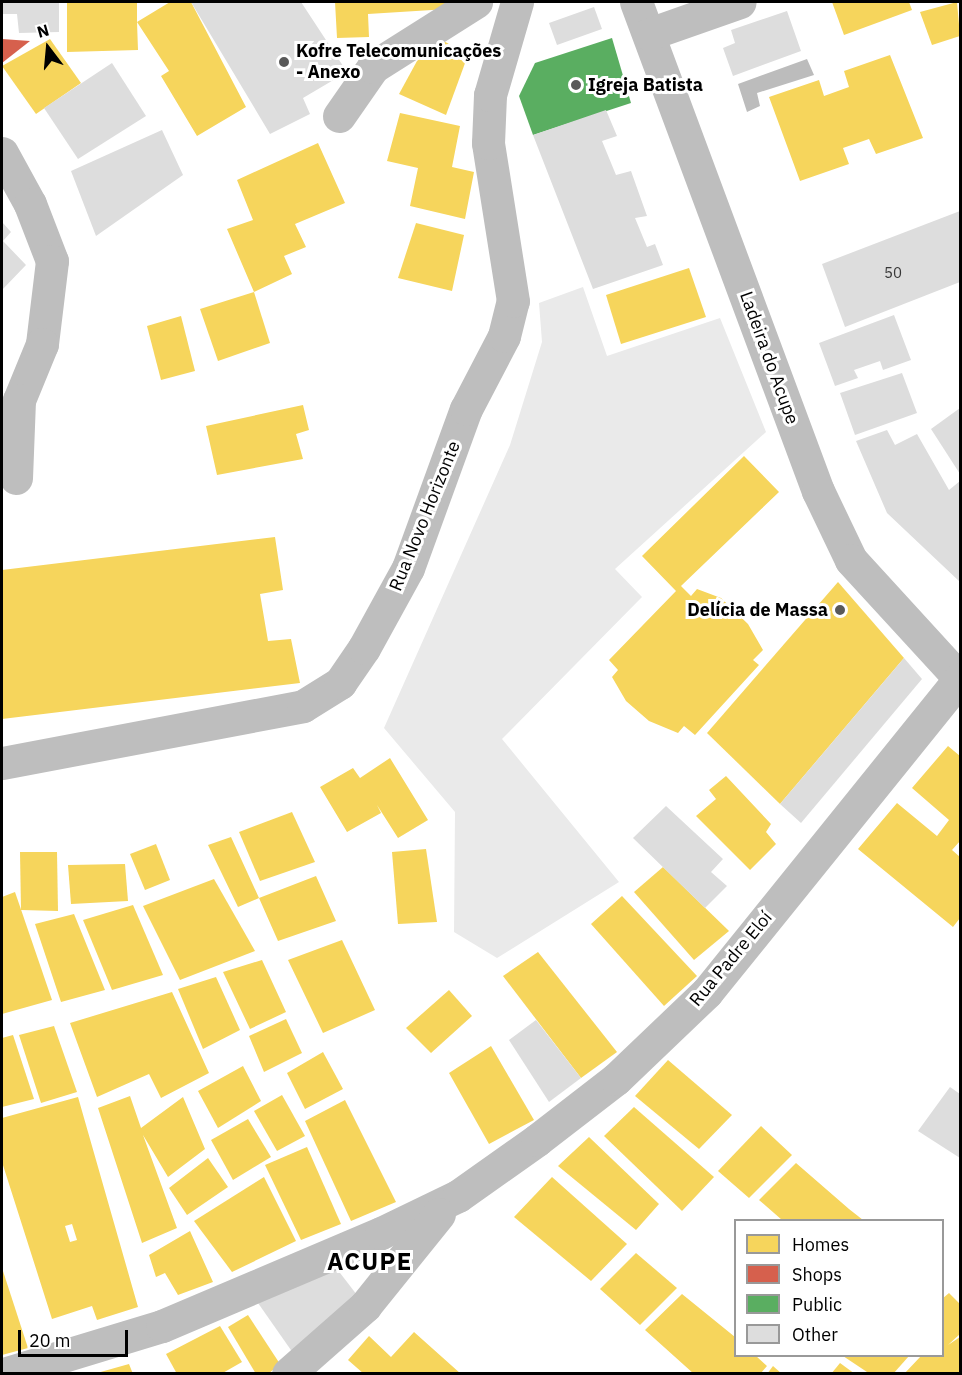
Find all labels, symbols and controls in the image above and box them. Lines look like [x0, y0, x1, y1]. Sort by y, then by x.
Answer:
north arrow [18, 18, 78, 78]
text: N [35, 19, 51, 42]
place label: Kofre Telecomunicações - Anexo [296, 41, 501, 84]
marker: Kofre Telecomunicações - Anexo [277, 55, 291, 69]
place label: Igreja Batista [588, 74, 703, 96]
marker: Igreja Batista [569, 78, 583, 92]
house number: 50 [884, 264, 902, 282]
street label: Ladeira do Acupe [735, 289, 803, 427]
street label: Rua Novo Horizonte [385, 438, 465, 594]
place label: Delícia de Massa [687, 599, 828, 621]
marker: Delícia de Massa [833, 603, 847, 617]
street label: Rua Padre Eloí [685, 907, 777, 1011]
legend [734, 1219, 944, 1357]
text: Homes [792, 1233, 849, 1256]
district label: ACUPE [327, 1248, 413, 1276]
text: Shops [792, 1263, 842, 1286]
text: Public [792, 1293, 842, 1316]
scale bar [21, 1318, 130, 1356]
text: Other [792, 1323, 838, 1346]
text: 20 m [29, 1329, 71, 1352]

